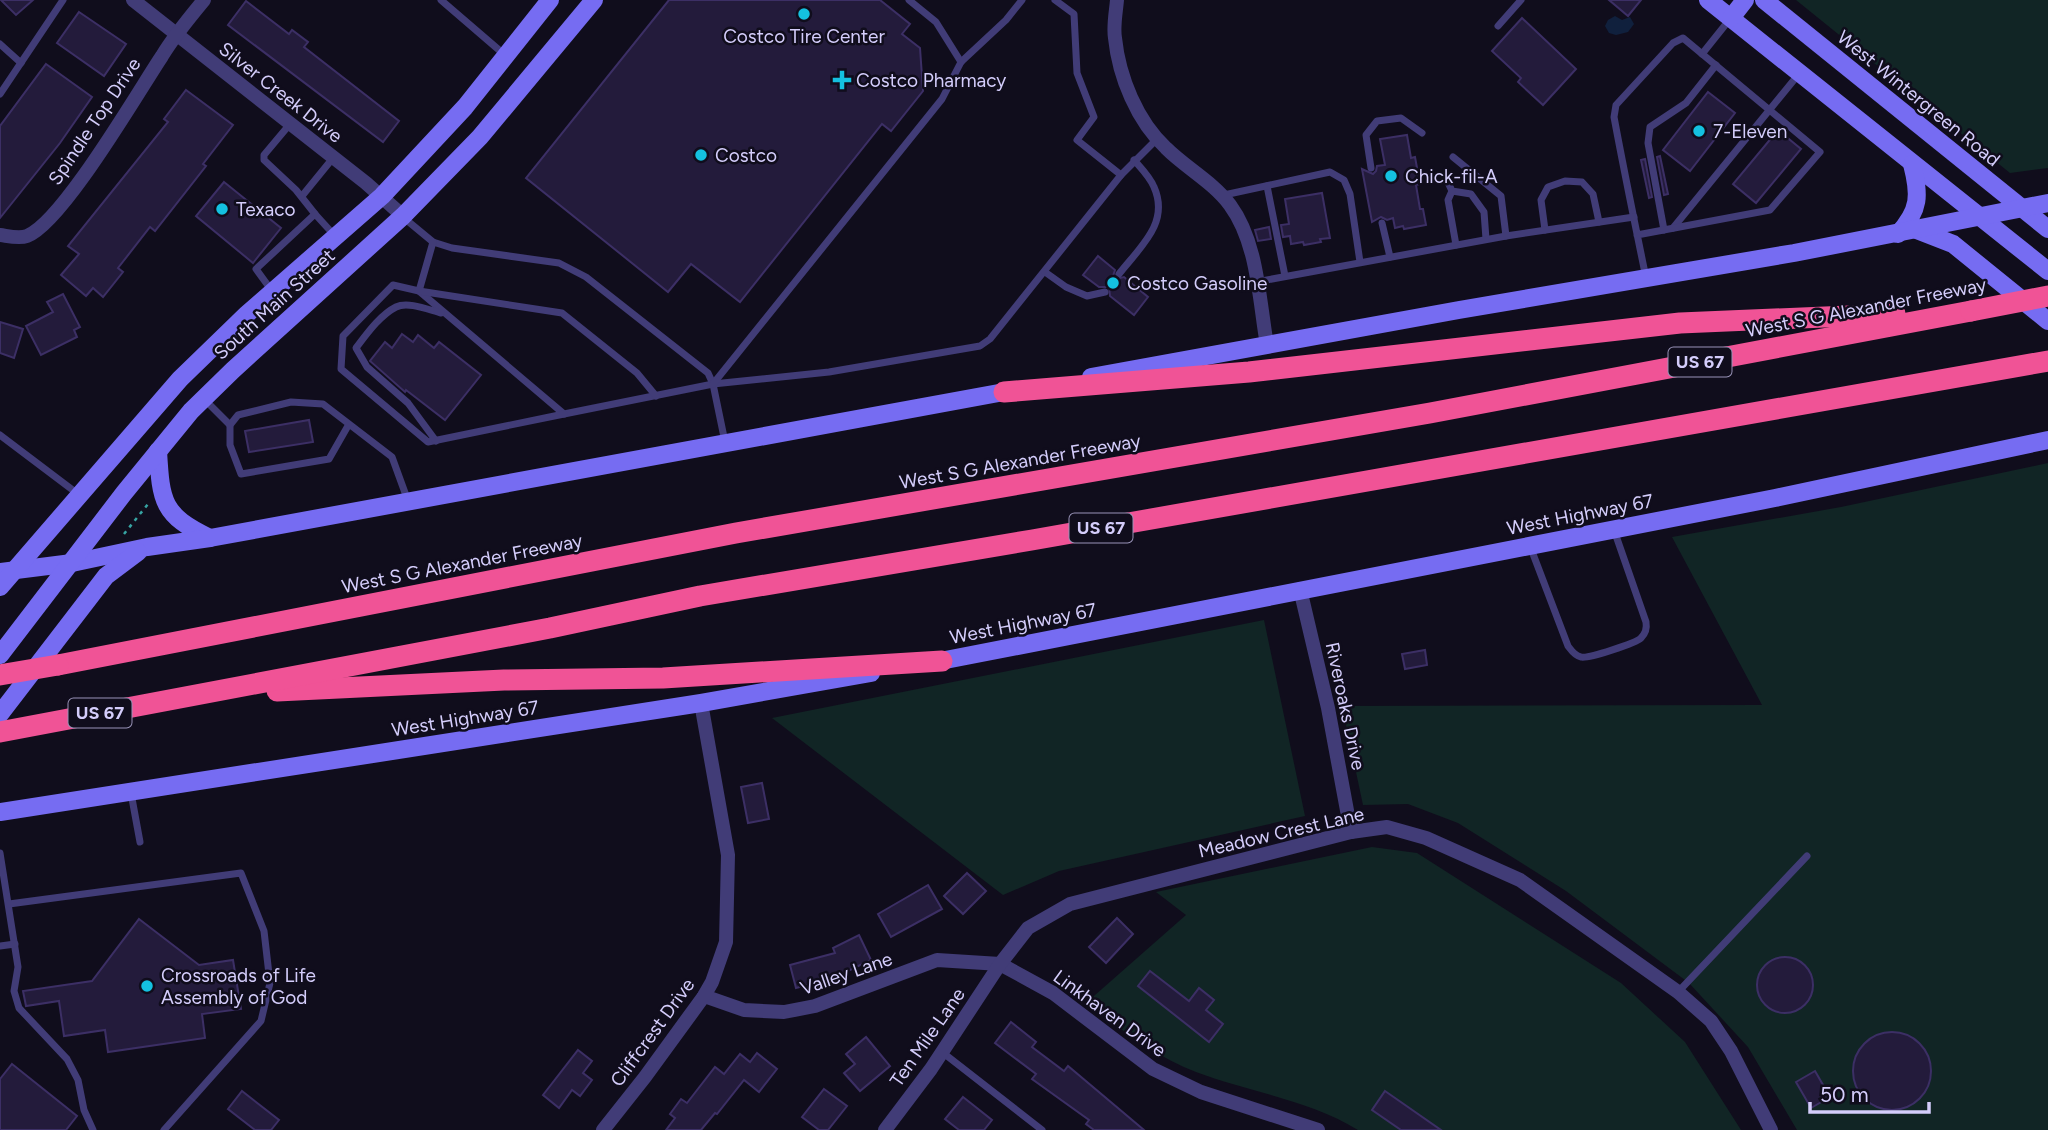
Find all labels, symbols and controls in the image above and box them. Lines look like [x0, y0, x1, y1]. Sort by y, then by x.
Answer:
marker: Costco Tire Center [796, 6, 812, 22]
place label: Costco Tire Center [723, 25, 885, 48]
street label: West Wintergreen Road [1833, 26, 2005, 171]
street label: Silver Creek Drive [214, 37, 347, 148]
street label: Spindle Top Drive [43, 53, 145, 189]
place label: Costco Pharmacy [856, 69, 1006, 92]
marker: Costco Pharmacy [834, 72, 850, 88]
place label: 7-Eleven [1713, 120, 1787, 143]
marker: 7-Eleven [1691, 123, 1707, 139]
place label: Costco [715, 144, 777, 167]
marker: Costco [693, 147, 709, 163]
place label: Chick-fil-A [1405, 165, 1498, 188]
marker: Chick-fil-A [1383, 168, 1399, 184]
place label: Texaco [236, 198, 296, 221]
marker: Texaco [214, 201, 230, 217]
street label: South Main Street [209, 244, 339, 365]
place label: Costco Gasoline [1127, 272, 1267, 295]
street label: West S G Alexander Freeway [1744, 273, 1988, 342]
marker: Costco Gasoline [1105, 275, 1121, 291]
road number: US 67 [1668, 348, 1732, 376]
street label: West S G Alexander Freeway [898, 429, 1142, 494]
street label: West Highway 67 [1505, 489, 1655, 540]
road number: US 67 [1070, 514, 1132, 542]
street label: West S G Alexander Freeway [340, 529, 584, 598]
street label: West Highway 67 [948, 598, 1098, 649]
street label: Riveroaks Drive [1321, 640, 1370, 772]
street label: West Highway 67 [390, 696, 540, 741]
road number: US 67 [68, 698, 132, 728]
street label: Meadow Crest Lane [1196, 802, 1366, 863]
street label: Valley Lane [797, 947, 895, 1000]
place label: Crossroads of Life Assembly of God [161, 964, 316, 1009]
street label: Linkhaven Drive [1049, 965, 1170, 1062]
street label: Cliffcrest Drive [605, 974, 699, 1091]
marker: Crossroads of Life Assembly of God [139, 978, 155, 994]
street label: Ten Mile Lane [885, 983, 970, 1091]
scale bar [1810, 1070, 1929, 1114]
text: 50 m [1820, 1082, 1869, 1107]

